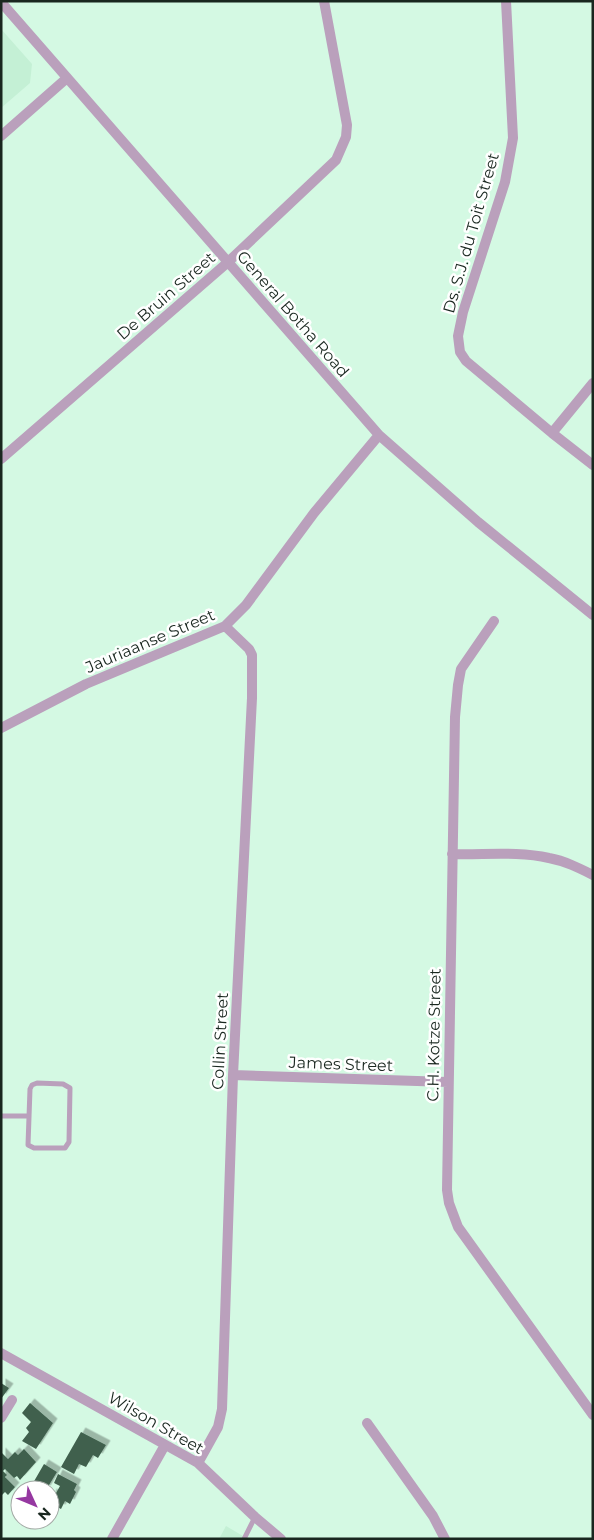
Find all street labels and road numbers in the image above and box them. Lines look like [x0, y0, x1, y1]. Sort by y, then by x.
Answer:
street label: Ds. S.J. du Toit Street [439, 150, 503, 315]
street label: General Botha Road [233, 247, 353, 381]
street label: De Bruin Street [113, 248, 219, 344]
street label: Jauriaanse Street [82, 605, 218, 677]
street label: C.H. Kotze Street [423, 968, 445, 1102]
street label: Collin Street [208, 991, 232, 1090]
street label: James Street [287, 1053, 394, 1075]
street label: Wilson Street [105, 1388, 208, 1458]

